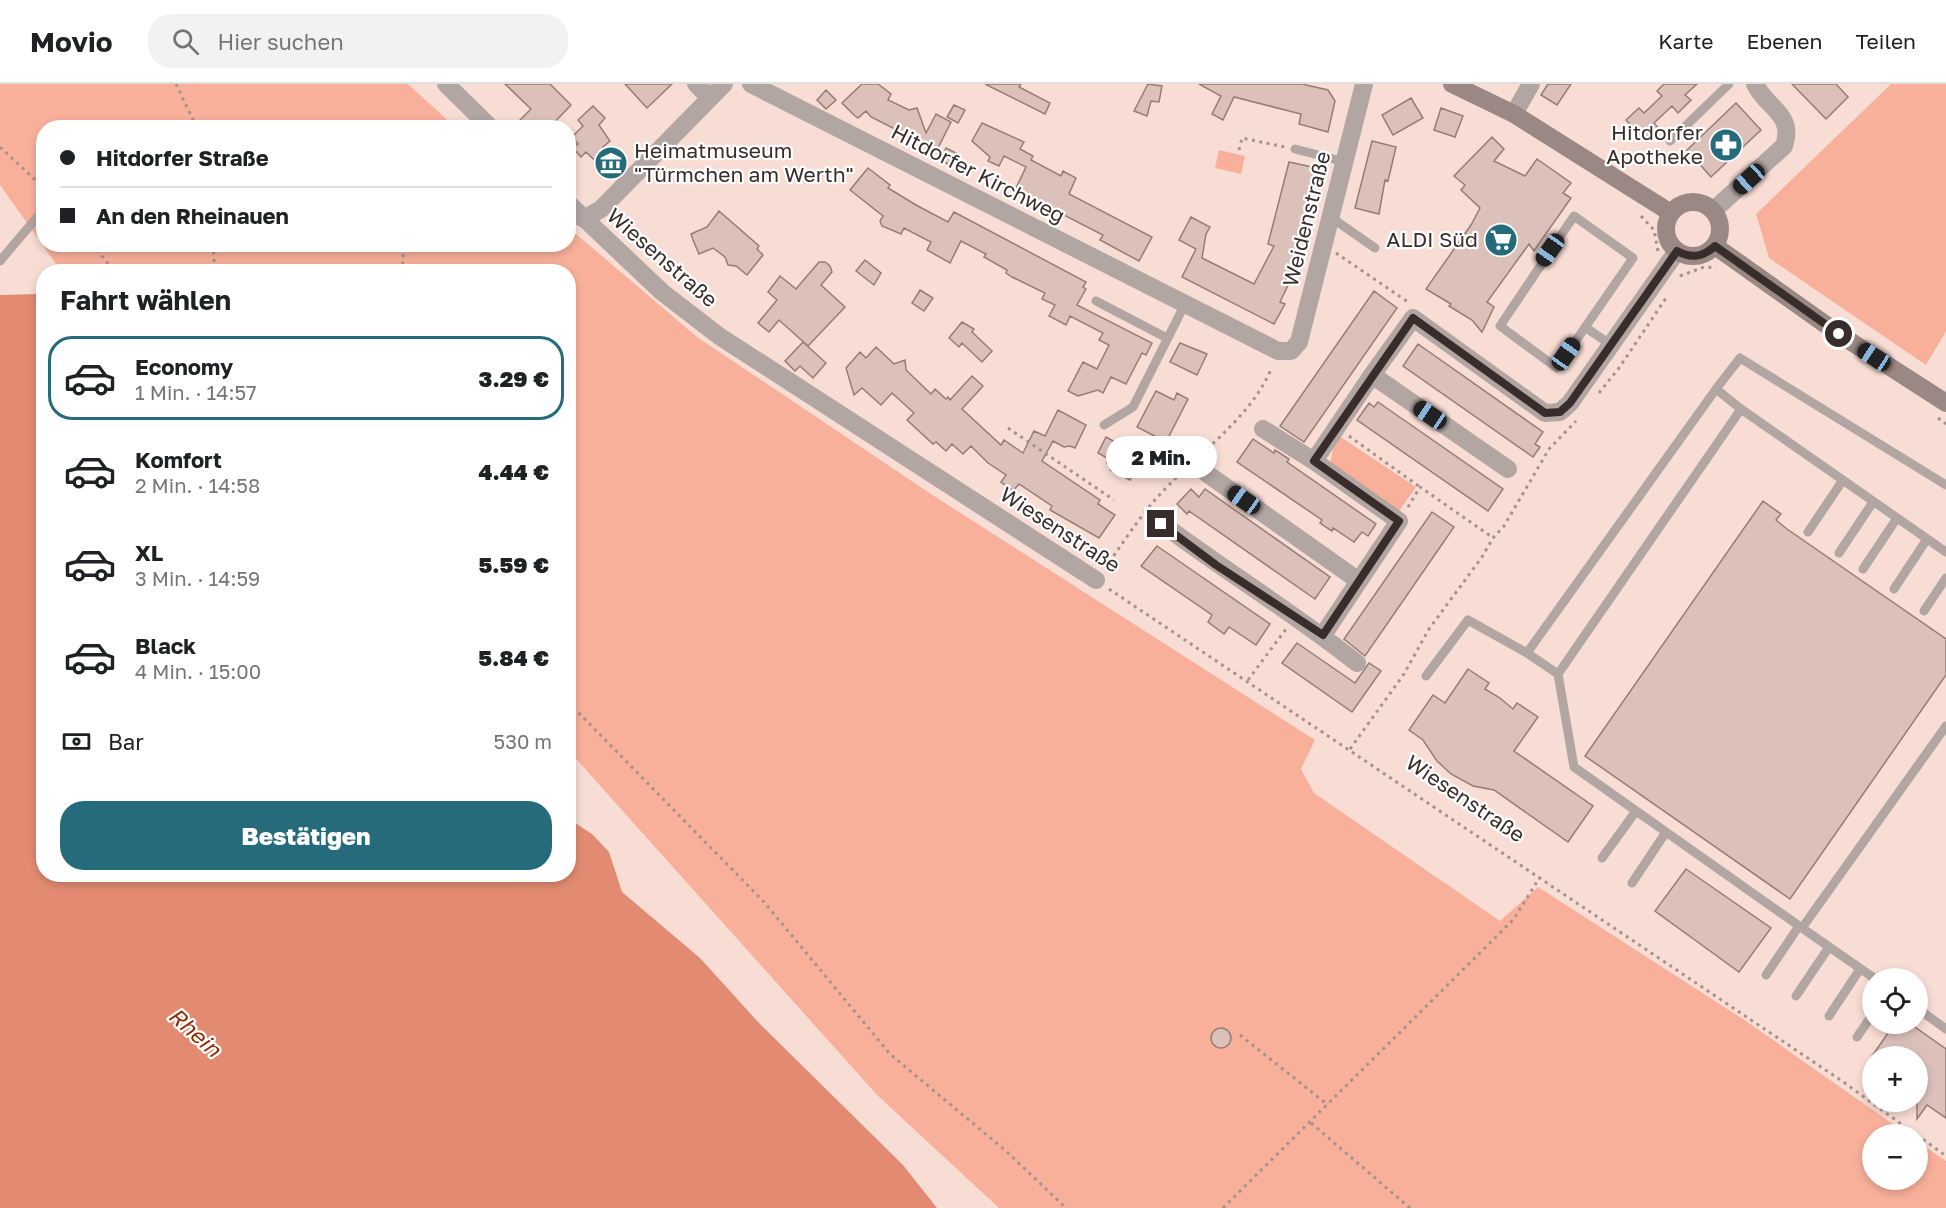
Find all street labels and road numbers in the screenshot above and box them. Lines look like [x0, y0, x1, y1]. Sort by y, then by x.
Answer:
street label: Hitdorfer Kirchweg [887, 118, 1070, 228]
street label: Weidenstraße [1277, 148, 1335, 289]
street label: Wiesenstraße [602, 202, 723, 312]
street label: Wiesenstraße [996, 481, 1125, 578]
street label: Wiesenstraße [1401, 749, 1530, 848]

